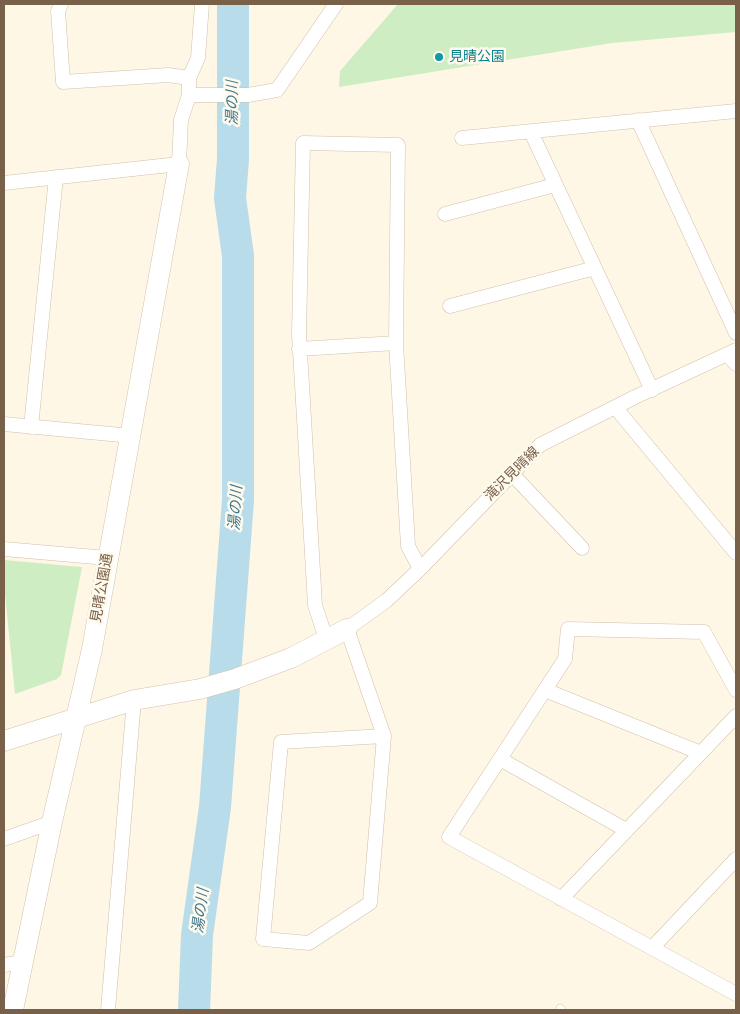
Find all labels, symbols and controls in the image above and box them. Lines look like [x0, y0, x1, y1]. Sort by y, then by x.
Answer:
place label: 見晴公園 [449, 49, 505, 65]
marker: 見晴公園 [433, 51, 445, 63]
water label: 湯の川 [224, 81, 242, 125]
street label: 滝沢見晴線 [481, 443, 543, 505]
water label: 湯の川 [226, 485, 246, 531]
street label: 見晴公園通 [88, 552, 116, 624]
water label: 湯の川 [189, 888, 213, 934]

